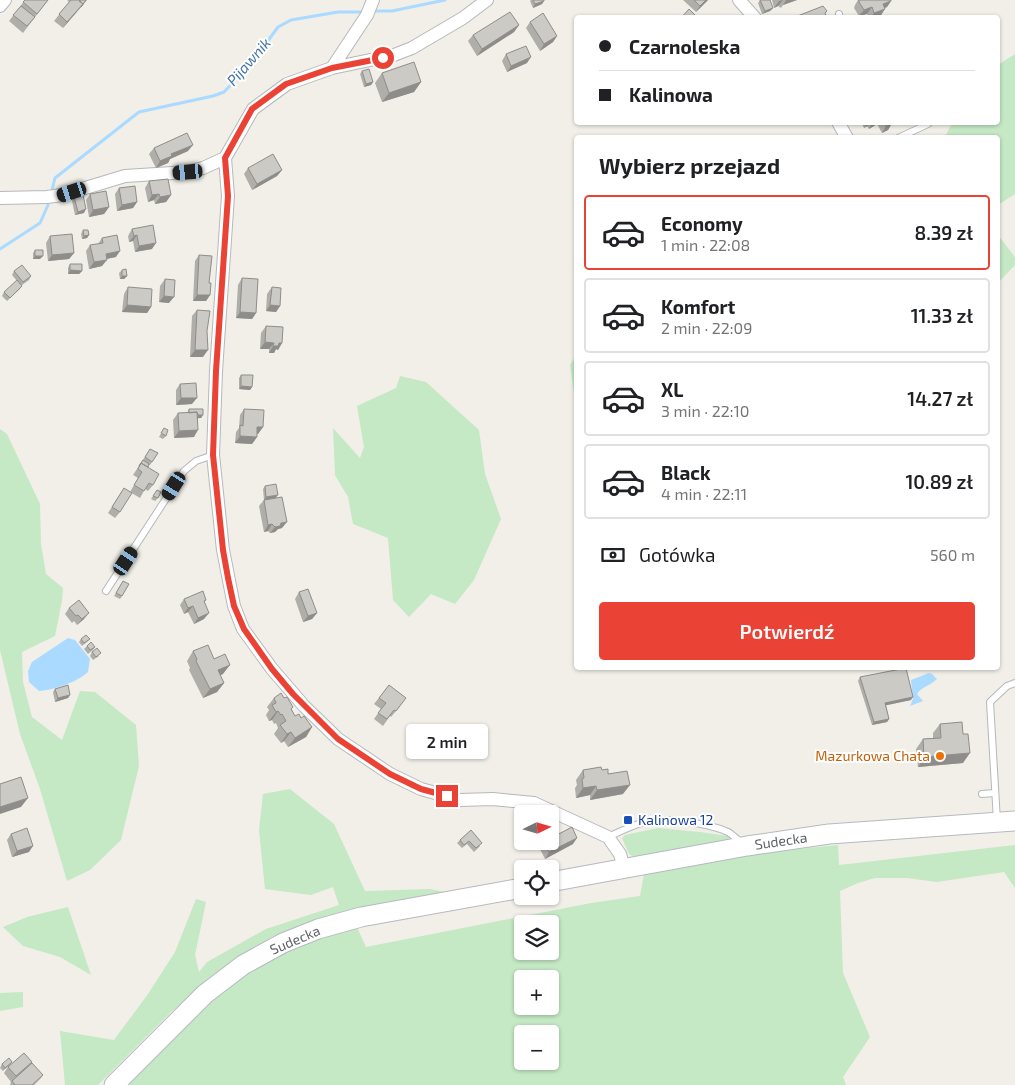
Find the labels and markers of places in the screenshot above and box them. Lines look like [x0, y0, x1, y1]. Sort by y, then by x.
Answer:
place label: Mazurkowa Chata [815, 747, 930, 764]
marker: Mazurkowa Chata [934, 750, 946, 762]
place label: Kalinowa 12 [638, 811, 714, 828]
marker: Kalinowa 12 [622, 814, 634, 826]

